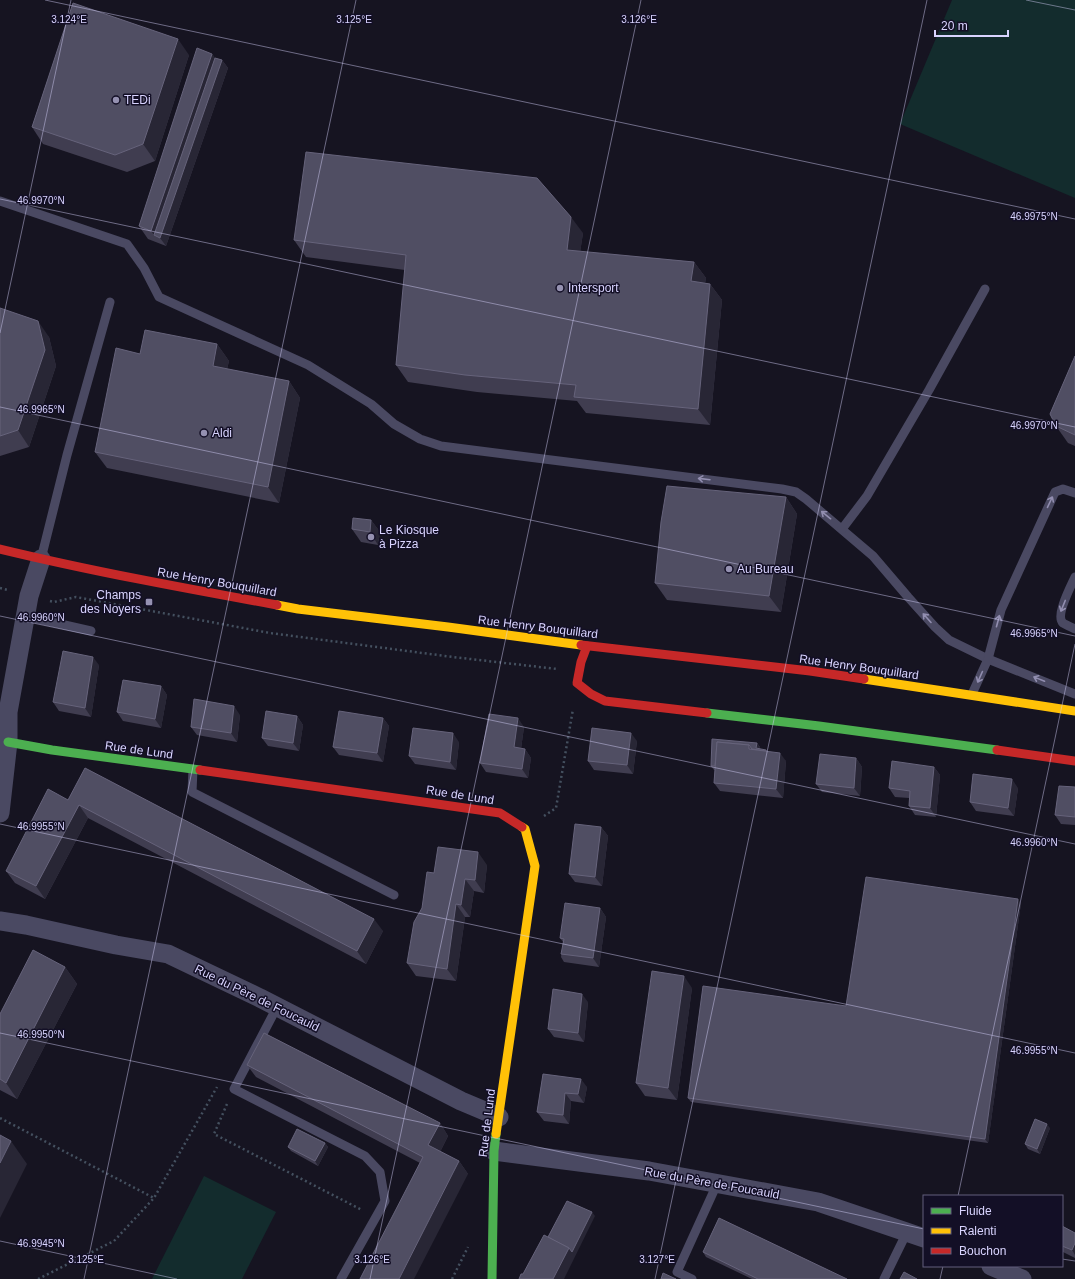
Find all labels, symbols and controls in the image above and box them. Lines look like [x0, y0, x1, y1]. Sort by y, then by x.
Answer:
scale bar [935, 12, 1008, 38]
text: 3.124°E [51, 14, 87, 25]
text: 3.125°E [336, 14, 372, 25]
text: 3.126°E [621, 14, 657, 25]
text: 20 m [941, 19, 968, 33]
place label: TEDi [124, 93, 151, 107]
marker: TEDi [111, 95, 121, 105]
text: 46.9970°N [17, 195, 65, 206]
text: 46.9975°N [1010, 211, 1058, 222]
place label: Intersport [568, 281, 619, 295]
marker: Intersport [555, 283, 565, 293]
text: 46.9965°N [17, 404, 65, 415]
text: 46.9970°N [1010, 420, 1058, 431]
place label: Aldi [212, 426, 232, 440]
marker: Aldi [199, 428, 209, 438]
one-way arrow [698, 476, 711, 483]
one-way arrow [1047, 496, 1054, 508]
one-way arrow [820, 511, 831, 520]
place label: Le Kiosque à Pizza [379, 523, 439, 551]
marker: Le Kiosque à Pizza [366, 532, 376, 542]
place label: Au Bureau [737, 562, 794, 576]
marker: Au Bureau [724, 564, 734, 574]
street label: Rue Henry Bouquillard [156, 565, 278, 599]
place label: Champs des Noyers [80, 588, 141, 616]
marker: Champs des Noyers [144, 597, 154, 607]
one-way arrow [1058, 600, 1066, 612]
text: 46.9960°N [17, 612, 65, 623]
one-way arrow [922, 612, 931, 623]
street label: Rue Henry Bouquillard [477, 613, 599, 641]
one-way arrow [995, 615, 1002, 628]
text: 46.9965°N [1010, 628, 1058, 639]
street label: Rue Henry Bouquillard [798, 652, 920, 682]
one-way arrow [976, 670, 983, 682]
one-way arrow [1033, 675, 1045, 683]
street label: Rue de Lund [104, 738, 174, 762]
street label: Rue de Lund [425, 783, 495, 807]
text: 46.9955°N [17, 821, 65, 832]
text: 46.9960°N [1010, 837, 1058, 848]
street label: Rue du Père de Foucauld [192, 962, 322, 1034]
text: 46.9950°N [17, 1029, 65, 1040]
text: 46.9955°N [1010, 1045, 1058, 1056]
street label: Rue de Lund [476, 1088, 498, 1158]
street label: Rue du Père de Foucauld [643, 1164, 781, 1202]
legend [923, 1195, 1063, 1267]
text: Fluide [959, 1204, 992, 1218]
text: Ralenti [959, 1224, 996, 1238]
text: 46.9945°N [17, 1238, 65, 1249]
text: Bouchon [959, 1244, 1006, 1258]
text: 3.125°E [68, 1254, 104, 1265]
text: 3.126°E [354, 1254, 390, 1265]
text: 3.127°E [639, 1254, 675, 1265]

